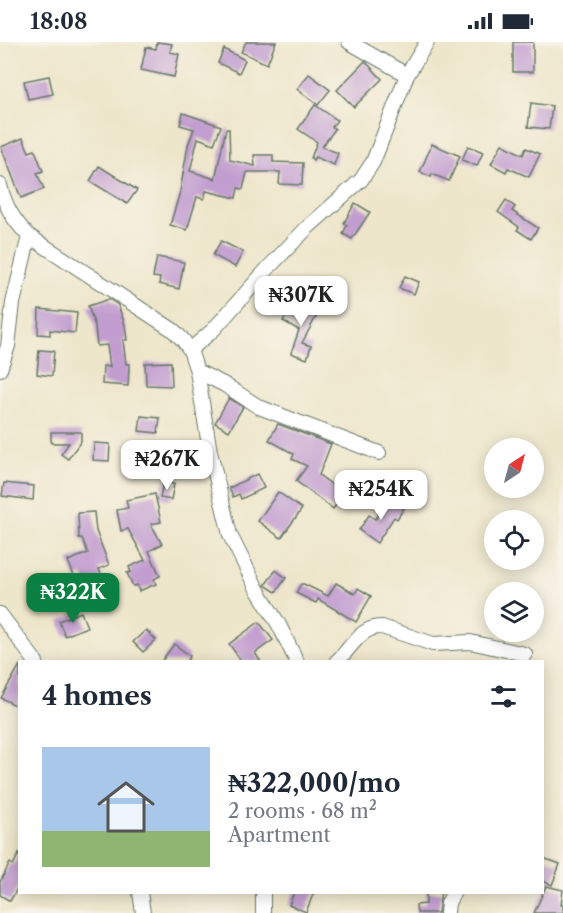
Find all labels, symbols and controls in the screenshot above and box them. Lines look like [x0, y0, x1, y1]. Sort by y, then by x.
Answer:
text: 18:08 [30, 8, 88, 35]
pin: ₦307K [259, 276, 343, 327]
text: ₦307K [269, 283, 333, 307]
north arrow [484, 438, 544, 498]
map controls [484, 438, 544, 642]
pin: ₦267K [125, 440, 209, 491]
text: ₦267K [135, 447, 199, 471]
pin: ₦254K [339, 470, 423, 521]
text: ₦254K [348, 477, 414, 501]
button: locate [484, 510, 544, 570]
pin: ₦322K [31, 573, 115, 624]
text: ₦322K [40, 580, 106, 604]
button: layers [484, 582, 544, 642]
text: 4 homes [42, 680, 152, 712]
icon: filters [487, 680, 520, 713]
text: ₦322,000/mo [228, 767, 400, 799]
icon: home [90, 771, 162, 843]
text: 2 rooms · 68 m² [228, 799, 377, 823]
text: Apartment [228, 823, 331, 847]

